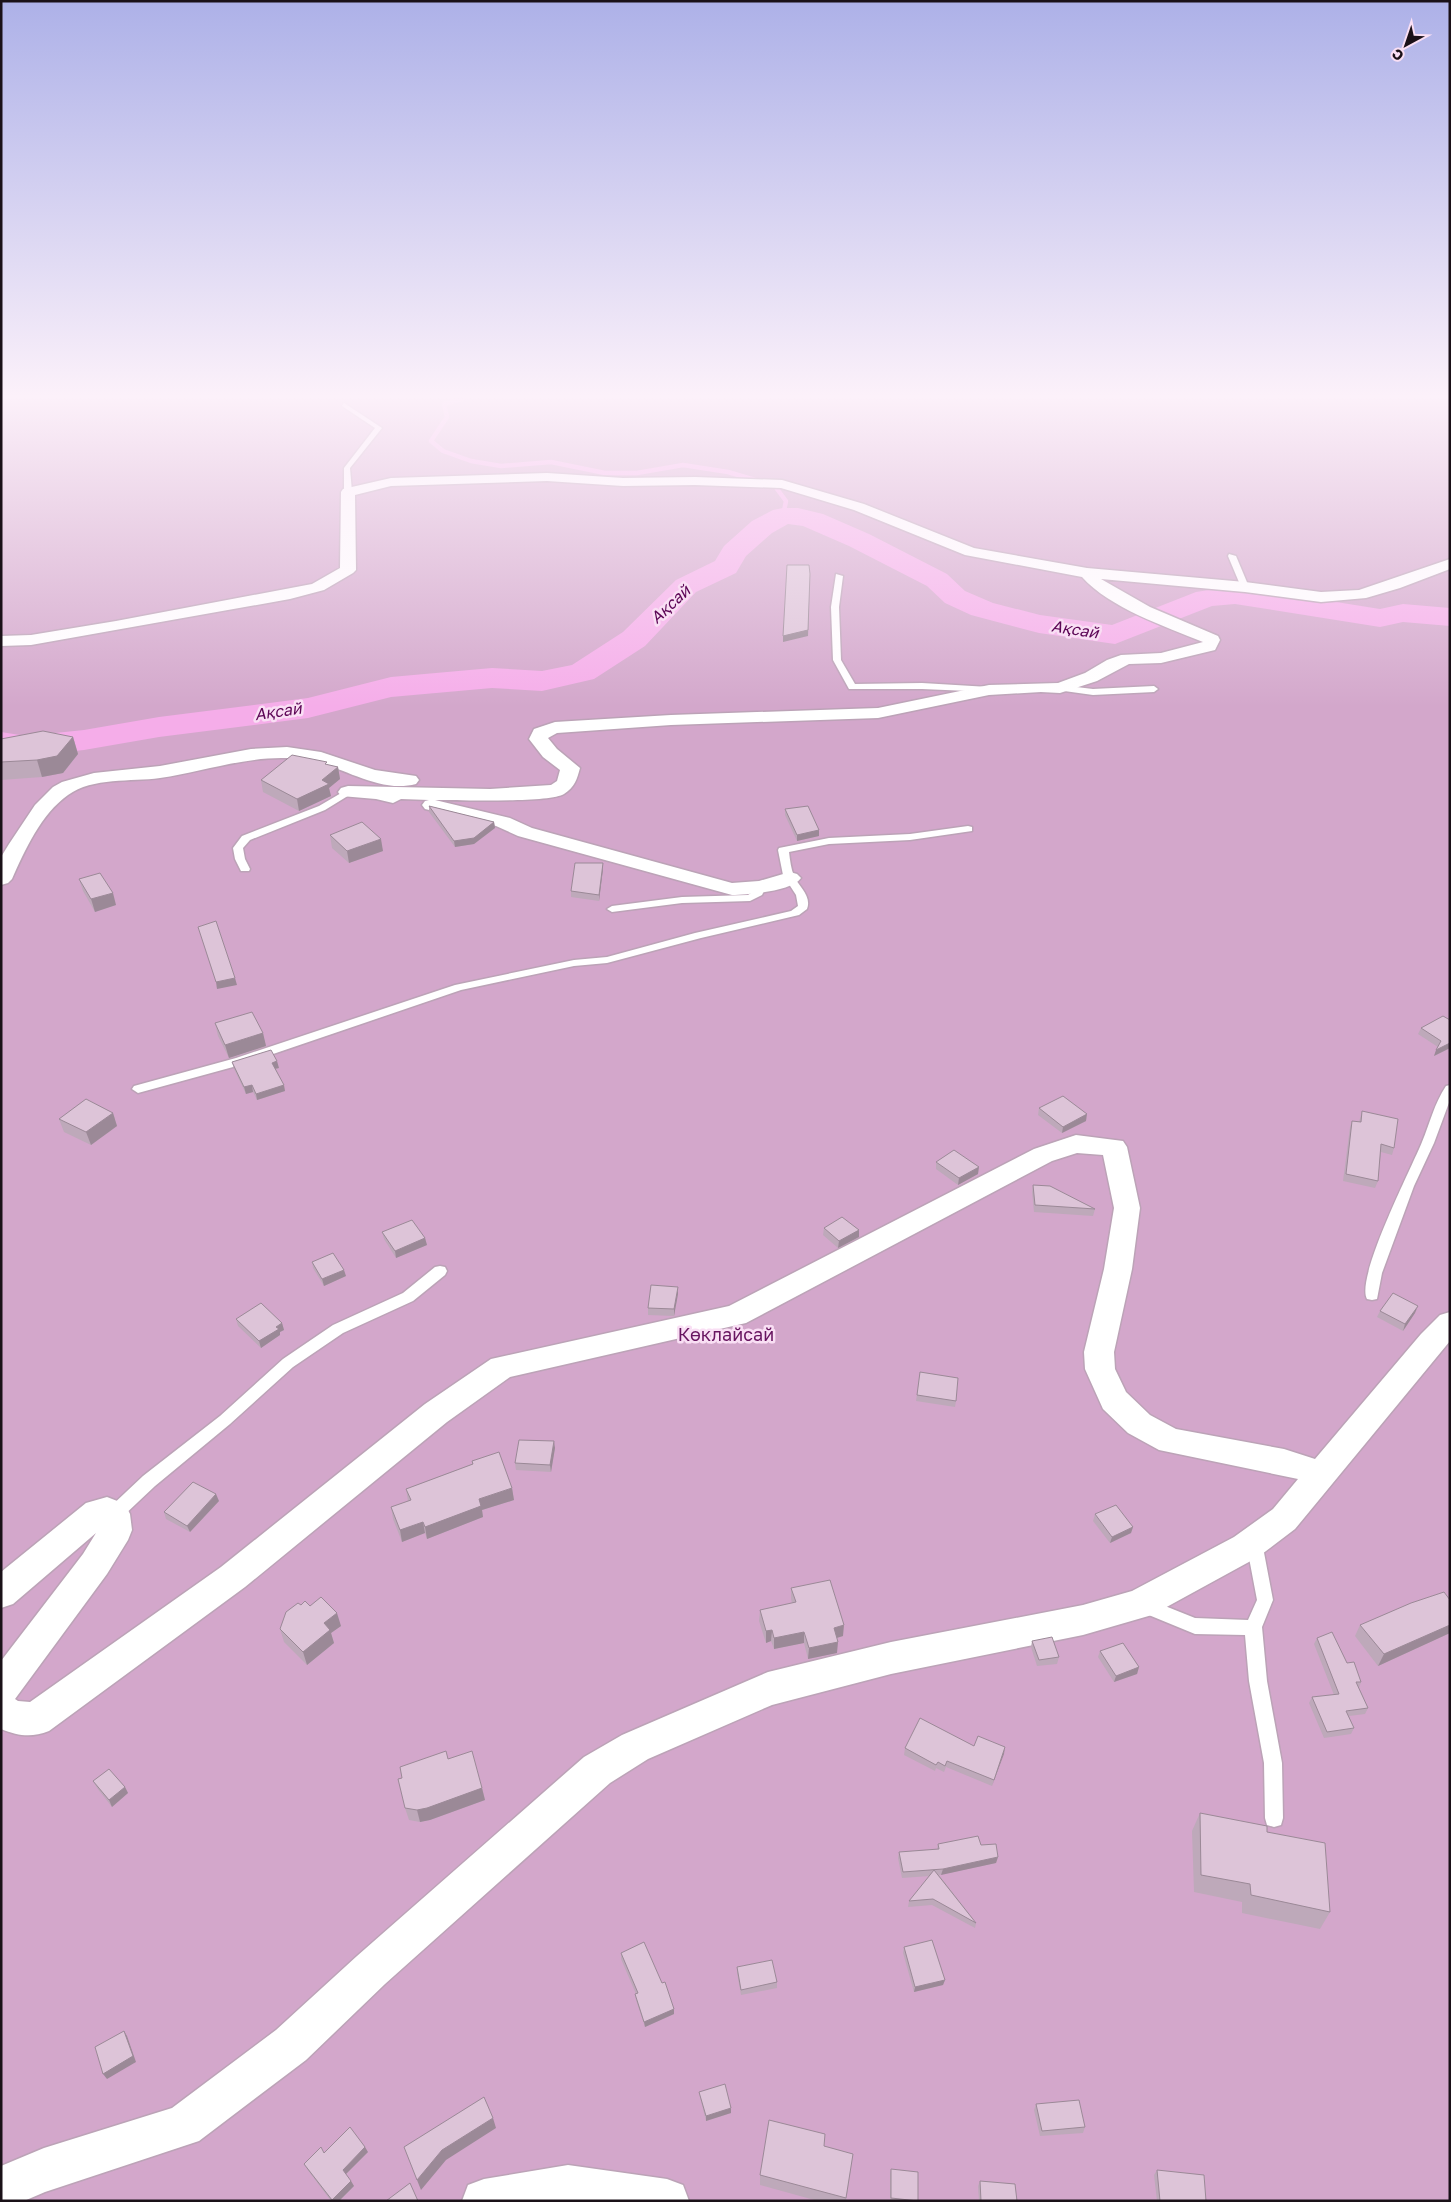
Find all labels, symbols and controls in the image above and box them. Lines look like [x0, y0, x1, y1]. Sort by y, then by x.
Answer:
north arrow [1381, 20, 1431, 70]
text: С [1388, 46, 1407, 65]
water label: Ақсай [646, 580, 695, 627]
water label: Ақсай [1050, 615, 1101, 643]
water label: Ақсай [253, 698, 304, 724]
park label: Көклайсай [678, 1323, 774, 1345]

